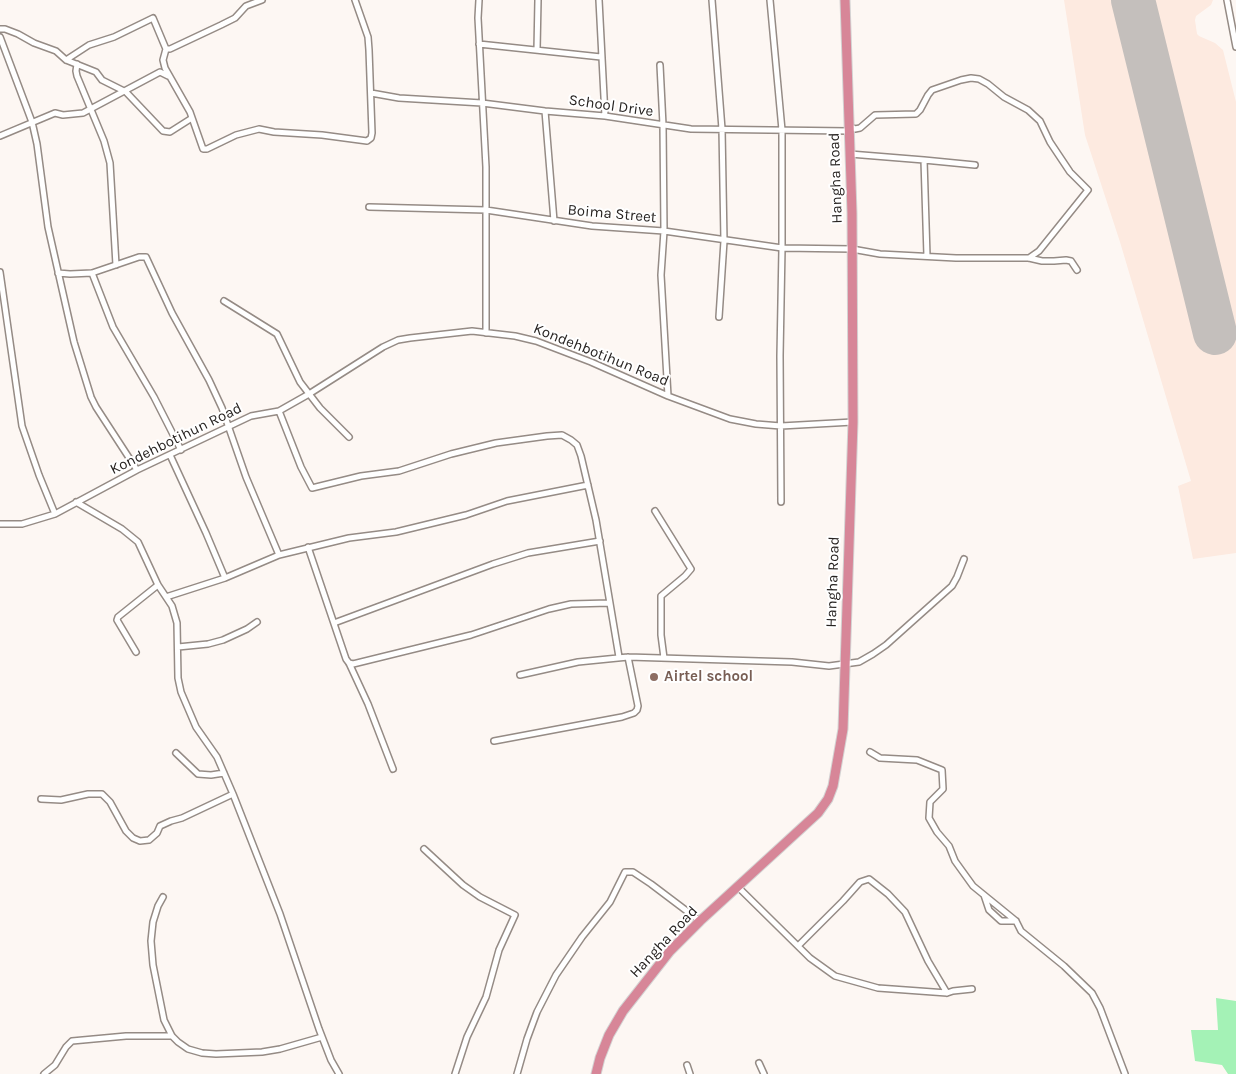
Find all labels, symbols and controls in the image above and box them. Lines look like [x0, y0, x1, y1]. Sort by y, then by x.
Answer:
street label: School Drive [568, 91, 654, 121]
street label: Hangha Road [825, 132, 847, 224]
street label: Boima Street [567, 201, 657, 227]
street label: Kondehbotihun Road [531, 320, 671, 390]
street label: Kondehbotihun Road [107, 399, 245, 479]
street label: Hangha Road [822, 536, 844, 628]
place label: Airtel school [664, 668, 753, 686]
marker: Airtel school [648, 671, 660, 683]
street label: Hangha Road [626, 903, 702, 981]

